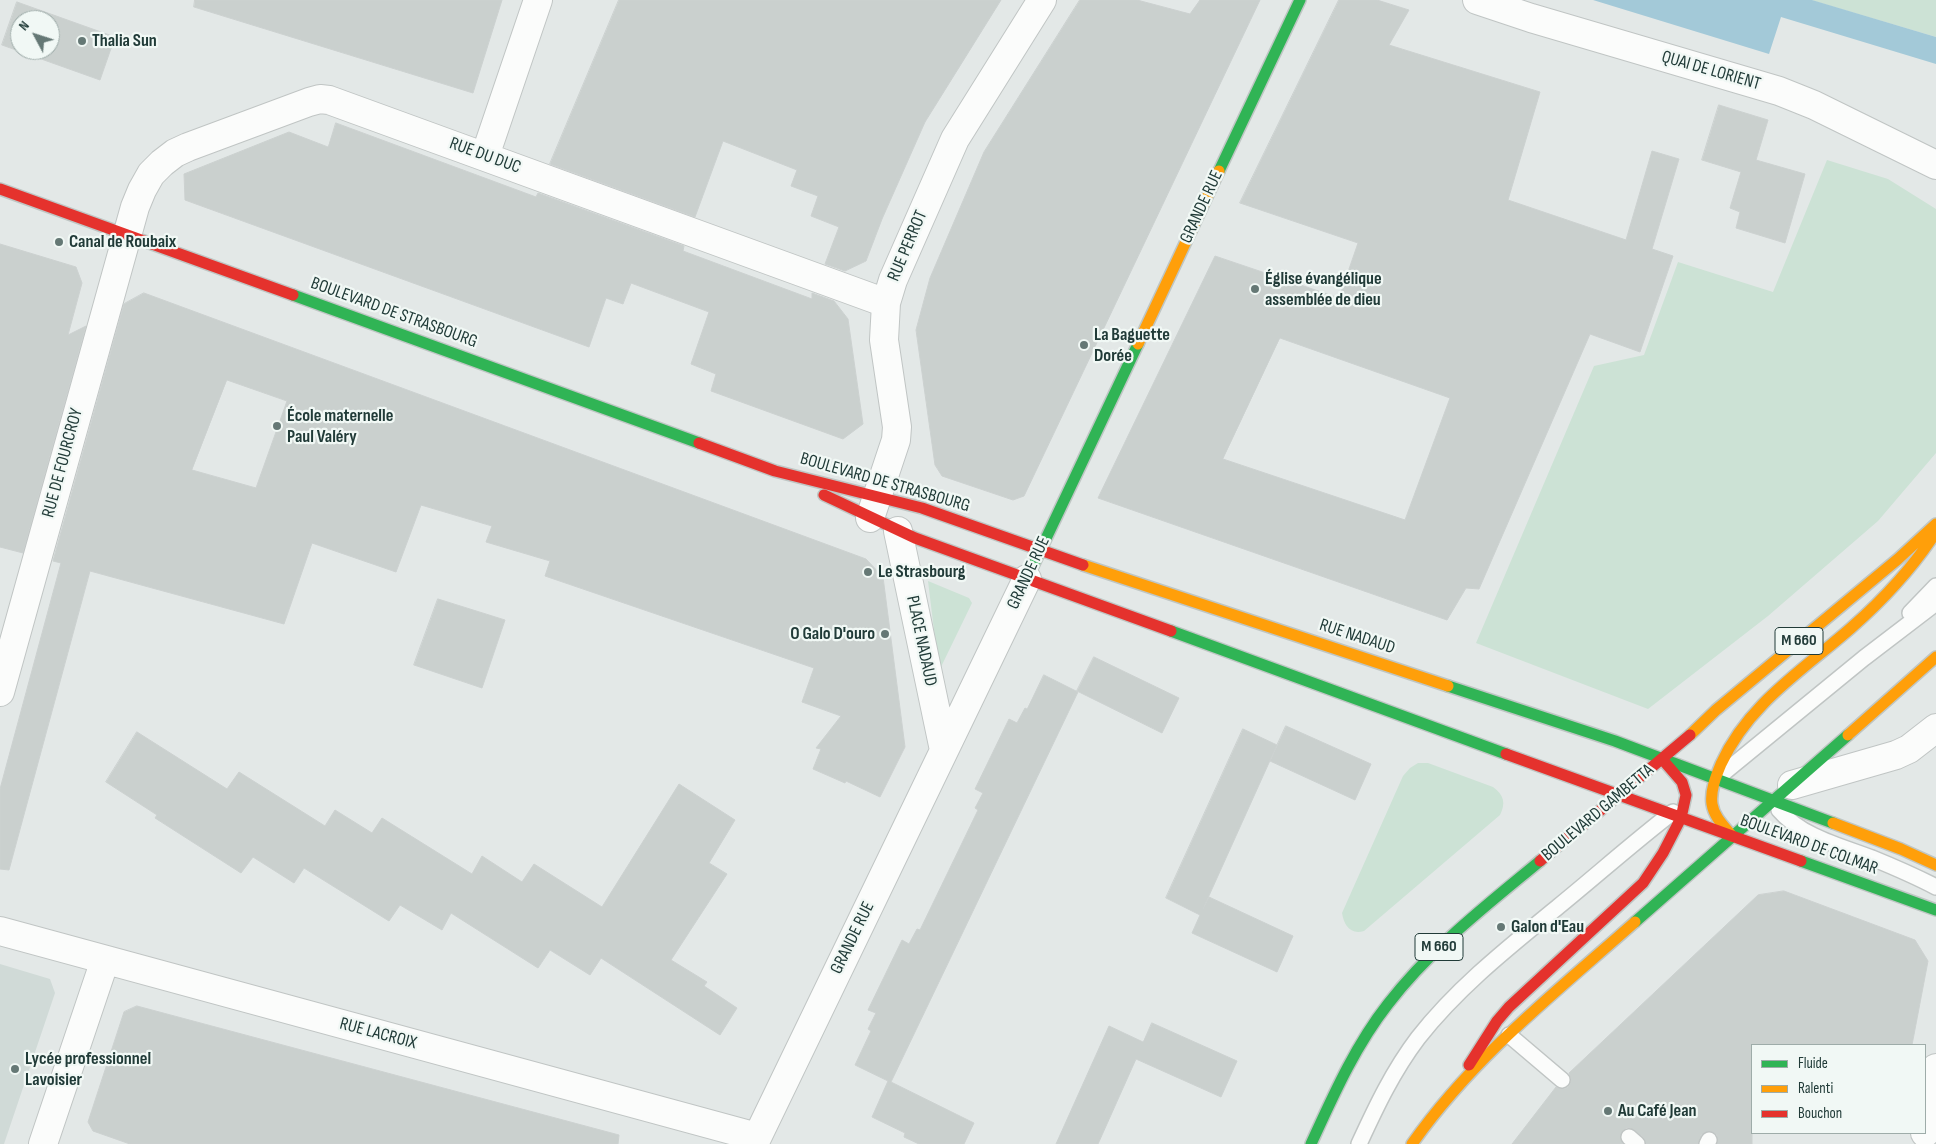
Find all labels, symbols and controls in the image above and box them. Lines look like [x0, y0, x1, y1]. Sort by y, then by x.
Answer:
north arrow [10, 10, 60, 60]
text: N [15, 17, 33, 34]
place label: Thalia Sun [92, 30, 157, 52]
marker: Thalia Sun [76, 35, 88, 47]
street label: QUAI DE LORIENT [1659, 47, 1763, 95]
street label: RUE DU DUC [446, 133, 524, 179]
street label: GRANDE RUE [1176, 167, 1228, 247]
street label: RUE PERROT [883, 207, 933, 285]
place label: Canal de Roubaix [69, 231, 176, 253]
marker: Canal de Roubaix [53, 236, 65, 248]
place label: Église évangélique assemblée de dieu [1265, 268, 1382, 310]
street label: BOULEVARD DE STRASBOURG [308, 273, 480, 353]
marker: Église évangélique assemblée de dieu [1249, 283, 1261, 295]
place label: La Baguette Dorée [1094, 324, 1170, 366]
marker: La Baguette Dorée [1078, 339, 1090, 351]
place label: École maternelle Paul Valéry [287, 405, 393, 448]
street label: RUE DE FOURCROY [38, 406, 88, 520]
marker: École maternelle Paul Valéry [271, 420, 283, 432]
street label: BOULEVARD DE STRASBOURG [798, 448, 972, 518]
street label: GRANDE RUE [1003, 533, 1055, 613]
place label: Le Strasbourg [878, 561, 965, 583]
marker: Le Strasbourg [862, 566, 874, 578]
street label: PLACE NADAUD [901, 594, 941, 688]
street label: RUE NADAUD [1316, 615, 1398, 659]
place label: O Galo D'ouro [790, 623, 875, 645]
road number: M 660 [1775, 627, 1823, 654]
marker: O Galo D'ouro [879, 628, 891, 640]
street label: BOULEVARD GAMBETTA [1538, 760, 1658, 866]
street label: BOULEVARD DE COLMAR [1737, 810, 1881, 880]
street label: GRANDE RUE [826, 898, 880, 978]
place label: Galon d'Eau [1511, 916, 1584, 938]
marker: Galon d'Eau [1495, 921, 1507, 933]
road number: M 660 [1415, 934, 1463, 960]
street label: RUE LACROIX [337, 1013, 419, 1055]
legend [1751, 1044, 1926, 1134]
place label: Lycée professionnel Lavoisier [25, 1048, 151, 1090]
text: Fluide [1798, 1054, 1828, 1073]
marker: Lycée professionnel Lavoisier [9, 1063, 21, 1075]
text: Ralenti [1798, 1079, 1833, 1098]
place label: Au Café Jean [1618, 1100, 1697, 1122]
text: Bouchon [1798, 1104, 1842, 1123]
marker: Au Café Jean [1602, 1105, 1614, 1117]

